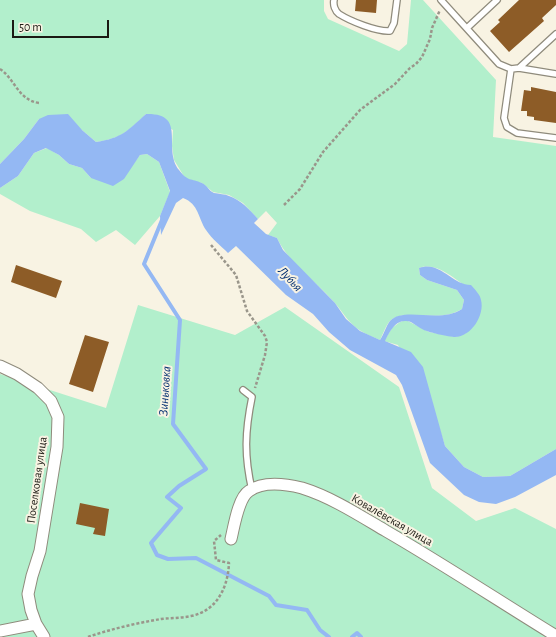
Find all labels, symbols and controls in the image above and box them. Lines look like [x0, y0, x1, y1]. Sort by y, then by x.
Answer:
scale bar [14, 12, 111, 38]
text: 50 m [19, 21, 42, 33]
water label: Лубья [275, 263, 305, 295]
water label: Зиньковка [155, 366, 175, 416]
street label: Поселковая улица [24, 436, 50, 524]
street label: Ковалёвская улица [349, 491, 435, 549]

